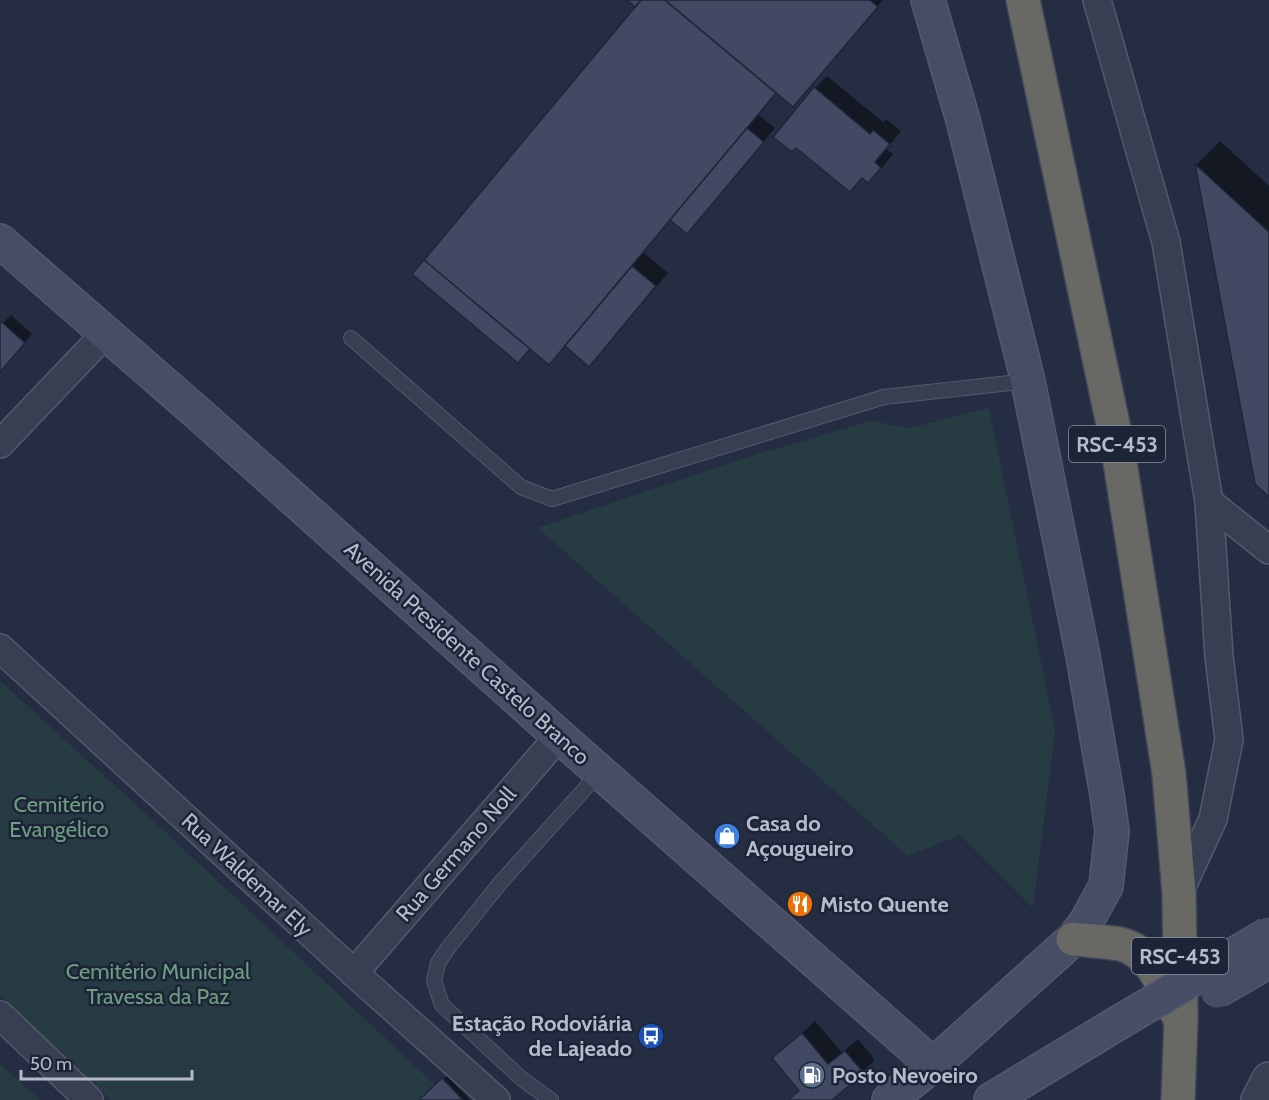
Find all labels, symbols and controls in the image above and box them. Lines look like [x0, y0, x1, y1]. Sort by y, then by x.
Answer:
road number: RSC-453 [1069, 426, 1165, 462]
street label: Avenida Presidente Castelo Branco [339, 536, 595, 770]
street label: Rua Germano Noll [390, 780, 522, 927]
park label: Cemitério Evangélico [9, 791, 109, 843]
street label: Rua Waldemar Ely [176, 807, 318, 943]
place label: Casa do Açougueiro [746, 810, 853, 862]
shop icon: Casa do Açougueiro [712, 821, 742, 851]
restaurant icon: Misto Quente [785, 889, 815, 919]
place label: Misto Quente [820, 891, 949, 918]
road number: RSC-453 [1132, 938, 1228, 974]
park label: Cemitério Municipal Travessa da Paz [66, 958, 251, 1010]
place label: Estação Rodoviária de Lajeado [452, 1010, 632, 1062]
bus stop icon: Estação Rodoviária de Lajeado [636, 1021, 666, 1051]
scale bar [21, 1043, 192, 1081]
text: 50 m [30, 1053, 72, 1075]
fuel station icon: Posto Nevoeiro [797, 1060, 827, 1090]
place label: Posto Nevoeiro [832, 1062, 978, 1089]

